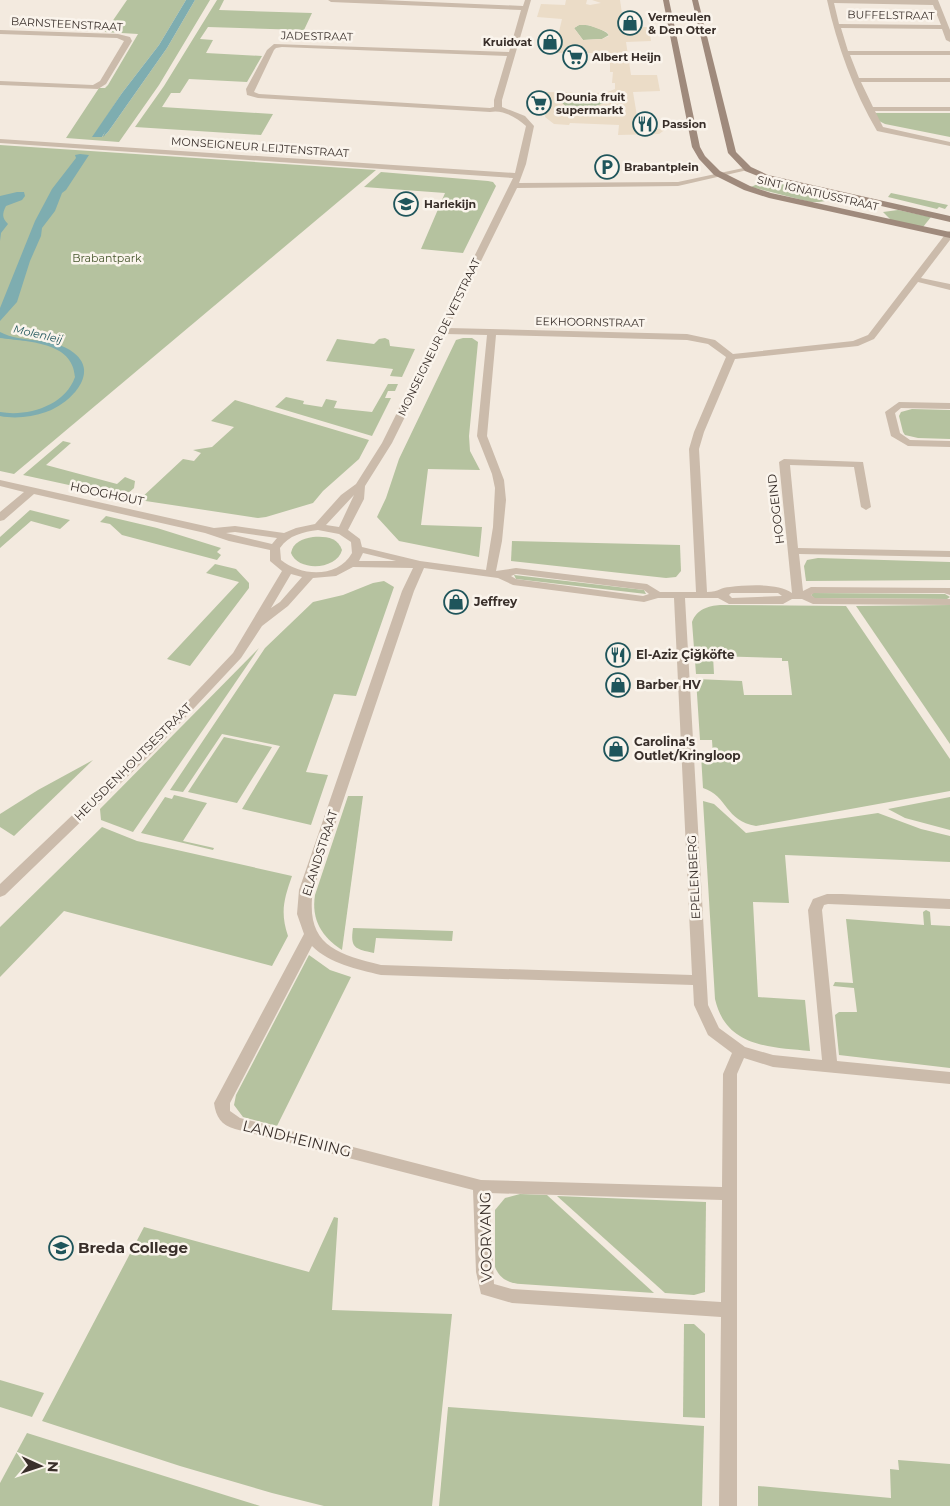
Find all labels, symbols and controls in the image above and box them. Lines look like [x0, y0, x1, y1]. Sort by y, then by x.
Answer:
street label: BUFFELSTRAAT [847, 7, 936, 23]
shop icon: Vermeulen & Den Otter [617, 10, 643, 36]
place label: Vermeulen & Den Otter [647, 10, 716, 37]
street label: BARNSTEENSTRAAT [11, 14, 124, 34]
street label: JADESTRAAT [280, 28, 354, 44]
shop icon: Kruidvat [537, 29, 563, 55]
place label: Kruidvat [483, 35, 532, 49]
supermarket icon: Albert Heijn [562, 44, 588, 70]
place label: Albert Heijn [591, 50, 661, 64]
supermarket icon: Dounia fruit supermarkt [526, 90, 552, 116]
place label: Dounia fruit supermarkt [556, 90, 626, 117]
restaurant icon: Passion [632, 111, 658, 137]
place label: Passion [662, 117, 706, 131]
street label: MONSEIGNEUR LEIJTENSTRAAT [171, 134, 350, 160]
parking icon: Brabantplein [594, 154, 620, 180]
place label: Brabantplein [624, 160, 699, 174]
street label: SINT IGNATIUSSTRAAT [756, 172, 881, 214]
school or university icon: Harlekijn [393, 191, 419, 217]
place label: Harlekijn [424, 197, 476, 211]
park label: Brabantpark [72, 251, 142, 265]
street label: MONSEIGNEUR DE VETSTRAAT [395, 255, 484, 418]
street label: EEKHOORNSTRAAT [535, 314, 646, 330]
water label: Molenleij [12, 322, 65, 347]
street label: HOOGEIND [764, 473, 787, 545]
street label: HOOGHOUT [69, 478, 146, 509]
shop icon: Jeffrey [443, 589, 469, 615]
place label: Jeffrey [473, 594, 518, 609]
restaurant icon: El-Aziz Çiğköfte [605, 642, 631, 668]
place label: El-Aziz Çiğköfte [636, 647, 735, 662]
shop icon: Barber HV [605, 672, 631, 698]
place label: Barber HV [636, 677, 702, 692]
street label: HEUSDENHOUTSESTRAAT [71, 700, 195, 824]
place label: Carolina's Outlet/Kringloop [634, 734, 741, 763]
shop icon: Carolina's Outlet/Kringloop [603, 736, 629, 762]
street label: ELANDSTRAAT [298, 808, 341, 898]
street label: EPELENBERG [684, 834, 703, 920]
street label: LANDHEINING [241, 1116, 353, 1161]
street label: VOORVANG [475, 1192, 496, 1282]
school or university icon: Breda College [48, 1235, 74, 1261]
place label: Breda College [78, 1238, 188, 1257]
north arrow [15, 1441, 65, 1491]
text: N [44, 1461, 62, 1473]

